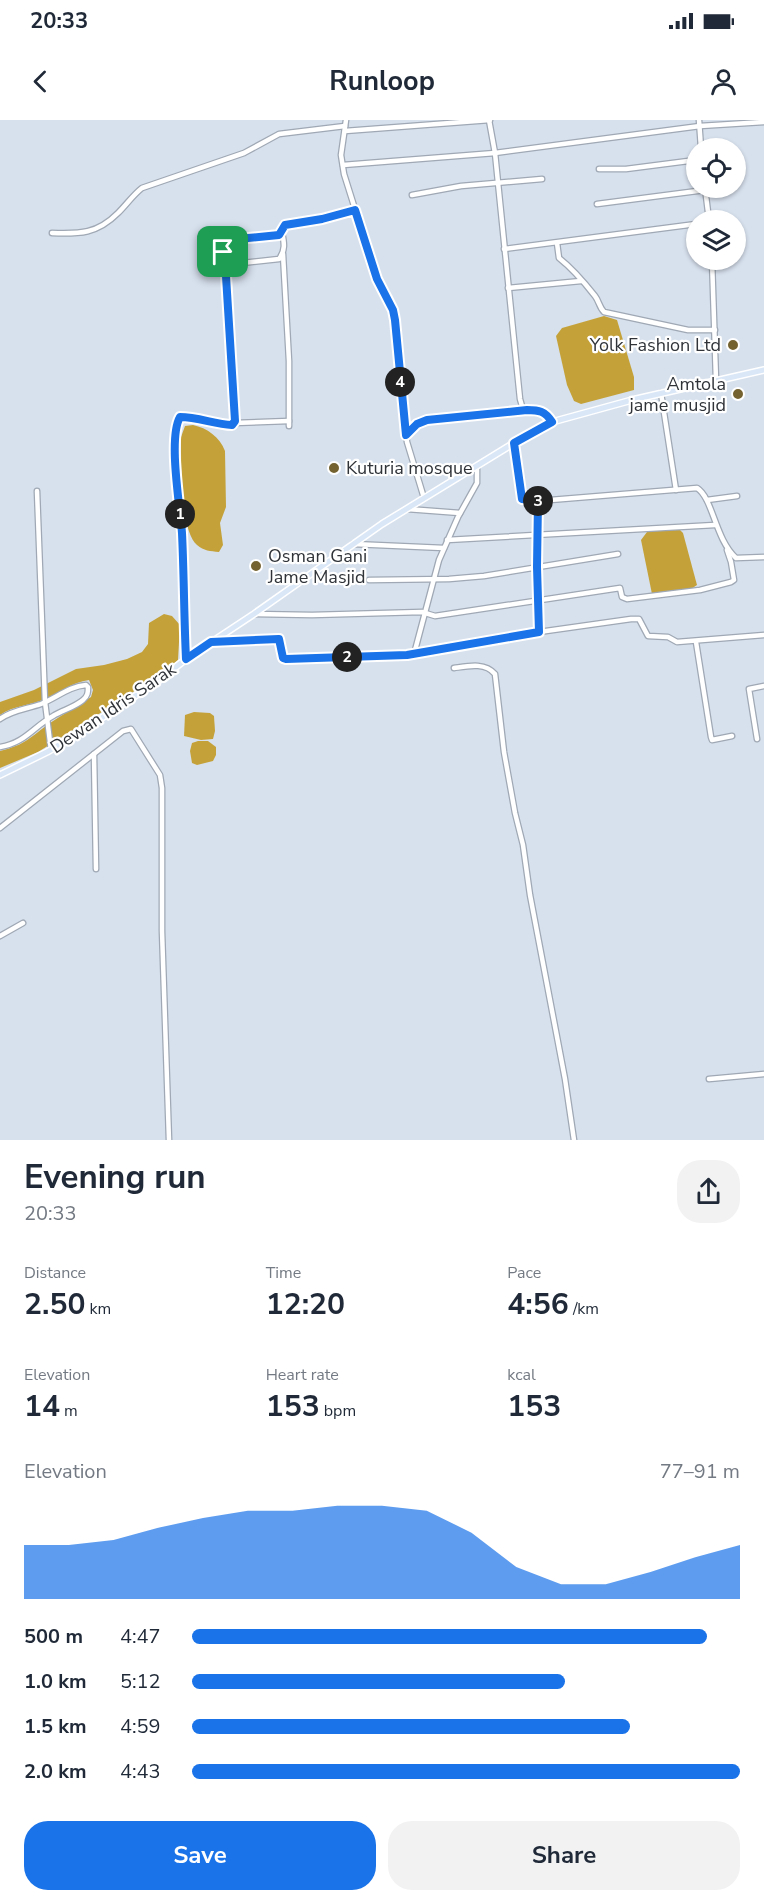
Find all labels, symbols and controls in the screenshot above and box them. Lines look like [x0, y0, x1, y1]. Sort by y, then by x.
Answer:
text: 20:33 [30, 6, 88, 36]
text: Runloop [329, 63, 435, 100]
icon: back [24, 65, 57, 98]
icon: person [707, 65, 740, 98]
map controls [686, 138, 746, 270]
button: locate [686, 138, 746, 198]
button: layers [686, 210, 746, 270]
pin [197, 226, 248, 277]
icon: arrive [206, 235, 239, 268]
place label: Yolk Fashion Ltd [589, 333, 721, 357]
marker: Yolk Fashion Ltd [726, 338, 740, 352]
pin: 4 [385, 367, 415, 397]
text: 4 [395, 371, 405, 393]
place label: Amtola jame musjid [628, 372, 726, 417]
marker: Amtola jame musjid [731, 387, 745, 401]
place label: Kuturia mosque [346, 456, 473, 480]
marker: Kuturia mosque [327, 461, 341, 475]
pin: 3 [523, 486, 553, 516]
text: 3 [533, 490, 543, 512]
pin: 1 [165, 499, 195, 529]
text: 1 [175, 503, 185, 525]
place label: Osman Gani Jame Masjid [267, 544, 367, 589]
marker: Osman Gani Jame Masjid [249, 559, 263, 573]
pin: 2 [332, 642, 362, 672]
text: 2 [342, 646, 352, 668]
street label: Dewan Idris Sarak [45, 656, 181, 759]
text: Evening run [24, 1155, 206, 1200]
button: share [677, 1160, 740, 1223]
text: 20:33 [24, 1200, 77, 1227]
text: Distance [24, 1262, 86, 1284]
text: Time [266, 1262, 301, 1284]
text: Pace [507, 1262, 541, 1284]
text: 2.50 [24, 1284, 85, 1325]
text: 12:20 [266, 1284, 345, 1325]
text: 4:56 [507, 1284, 569, 1325]
text: km [85, 1298, 111, 1320]
text: /km [569, 1298, 599, 1320]
text: Elevation [24, 1364, 90, 1386]
text: Heart rate [266, 1364, 339, 1386]
text: kcal [507, 1364, 536, 1386]
text: 14 [24, 1386, 60, 1427]
text: 153 [266, 1386, 320, 1427]
text: 153 [507, 1386, 561, 1427]
text: m [60, 1400, 78, 1422]
text: bpm [320, 1400, 356, 1422]
text: Elevation [24, 1458, 107, 1485]
text: 77–91 m [660, 1458, 740, 1485]
text: 500 m [24, 1623, 83, 1650]
text: 4:47 [120, 1623, 161, 1650]
text: 1.0 km [24, 1668, 87, 1695]
text: 5:12 [120, 1668, 161, 1695]
text: 1.5 km [24, 1713, 87, 1740]
text: 4:59 [120, 1713, 161, 1740]
text: 2.0 km [24, 1758, 87, 1785]
text: 4:43 [120, 1758, 161, 1785]
button: Save [24, 1821, 376, 1890]
button: Share [388, 1821, 740, 1890]

